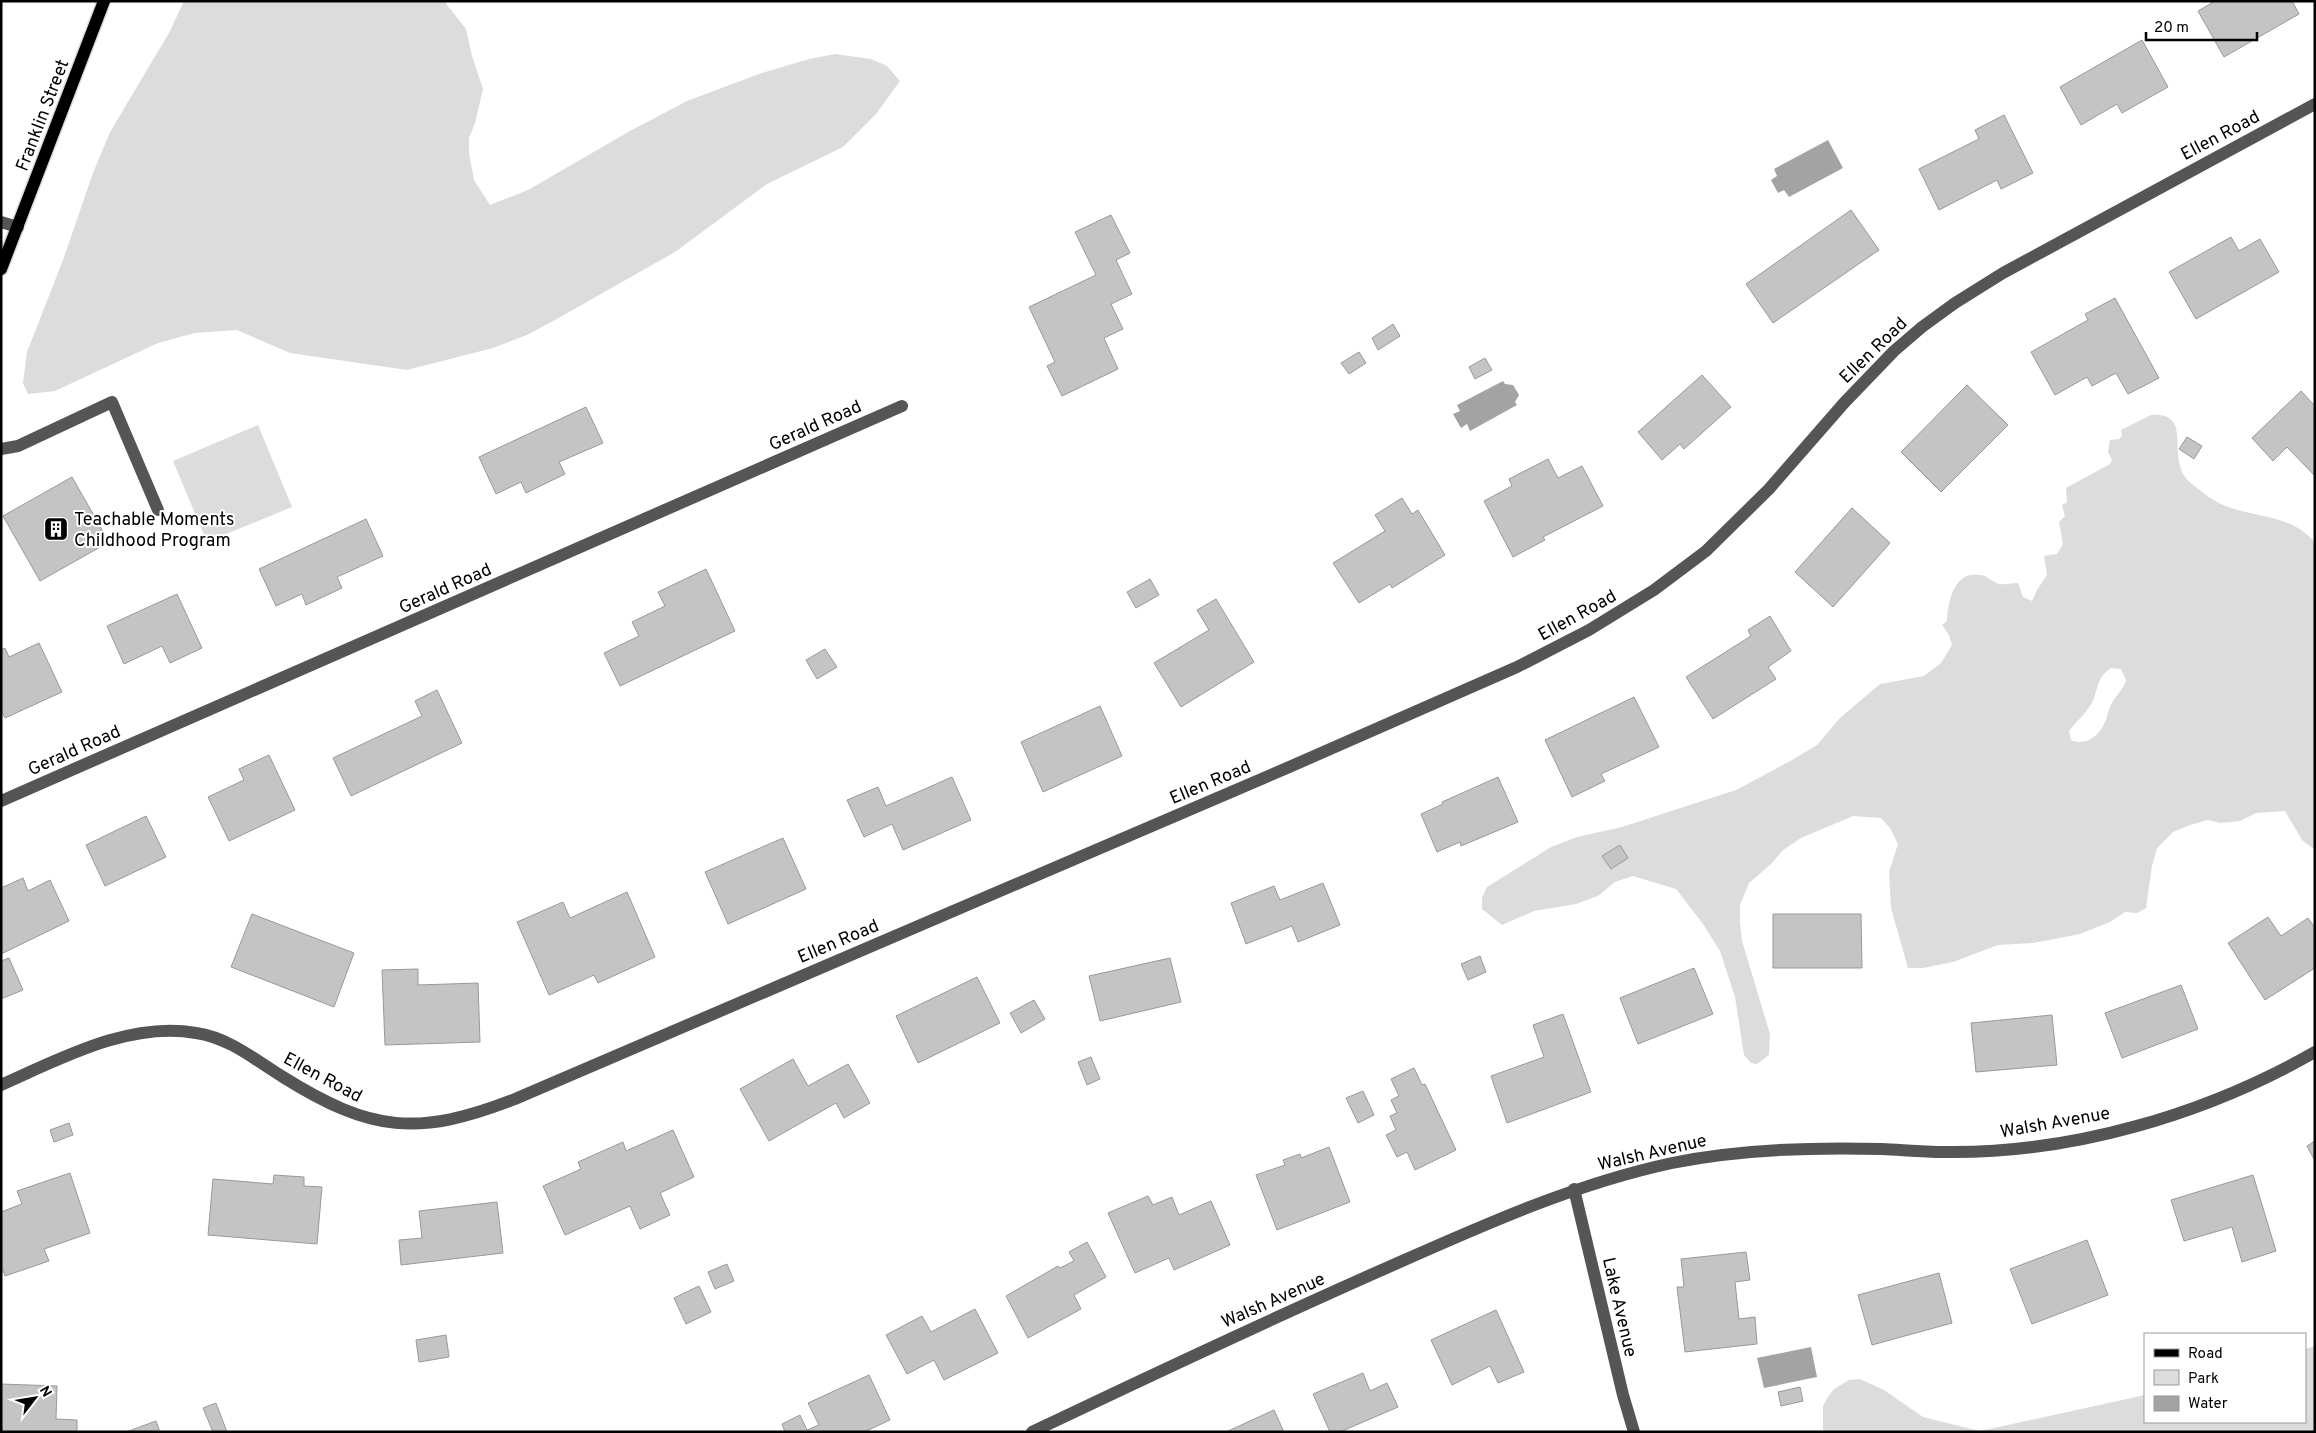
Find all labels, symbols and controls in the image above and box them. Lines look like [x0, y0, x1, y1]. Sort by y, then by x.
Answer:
scale bar [2146, 10, 2257, 42]
text: 20 m [2154, 19, 2189, 38]
street label: Franklin Street [12, 56, 75, 175]
street label: Ellen Road [2177, 106, 2264, 167]
street label: Ellen Road [1835, 313, 1913, 389]
street label: Gerald Road [766, 396, 866, 457]
place label: Teachable Moments Childhood Program [74, 509, 234, 553]
building icon: Teachable Moments Childhood Program [43, 516, 69, 542]
street label: Gerald Road [396, 559, 496, 620]
street label: Ellen Road [1534, 585, 1621, 647]
street label: Gerald Road [25, 721, 125, 782]
street label: Ellen Road [1166, 756, 1255, 811]
street label: Ellen Road [794, 915, 883, 970]
street label: Ellen Road [279, 1048, 366, 1109]
street label: Walsh Avenue [1999, 1103, 2112, 1144]
street label: Walsh Avenue [1596, 1130, 1709, 1177]
street label: Lake Avenue [1596, 1255, 1641, 1360]
street label: Walsh Avenue [1218, 1268, 1329, 1334]
legend [2144, 1333, 2306, 1423]
text: Road [2188, 1345, 2223, 1364]
text: Park [2188, 1370, 2219, 1389]
north arrow [10, 1373, 60, 1423]
text: N [35, 1383, 55, 1401]
text: Water [2188, 1395, 2228, 1414]

